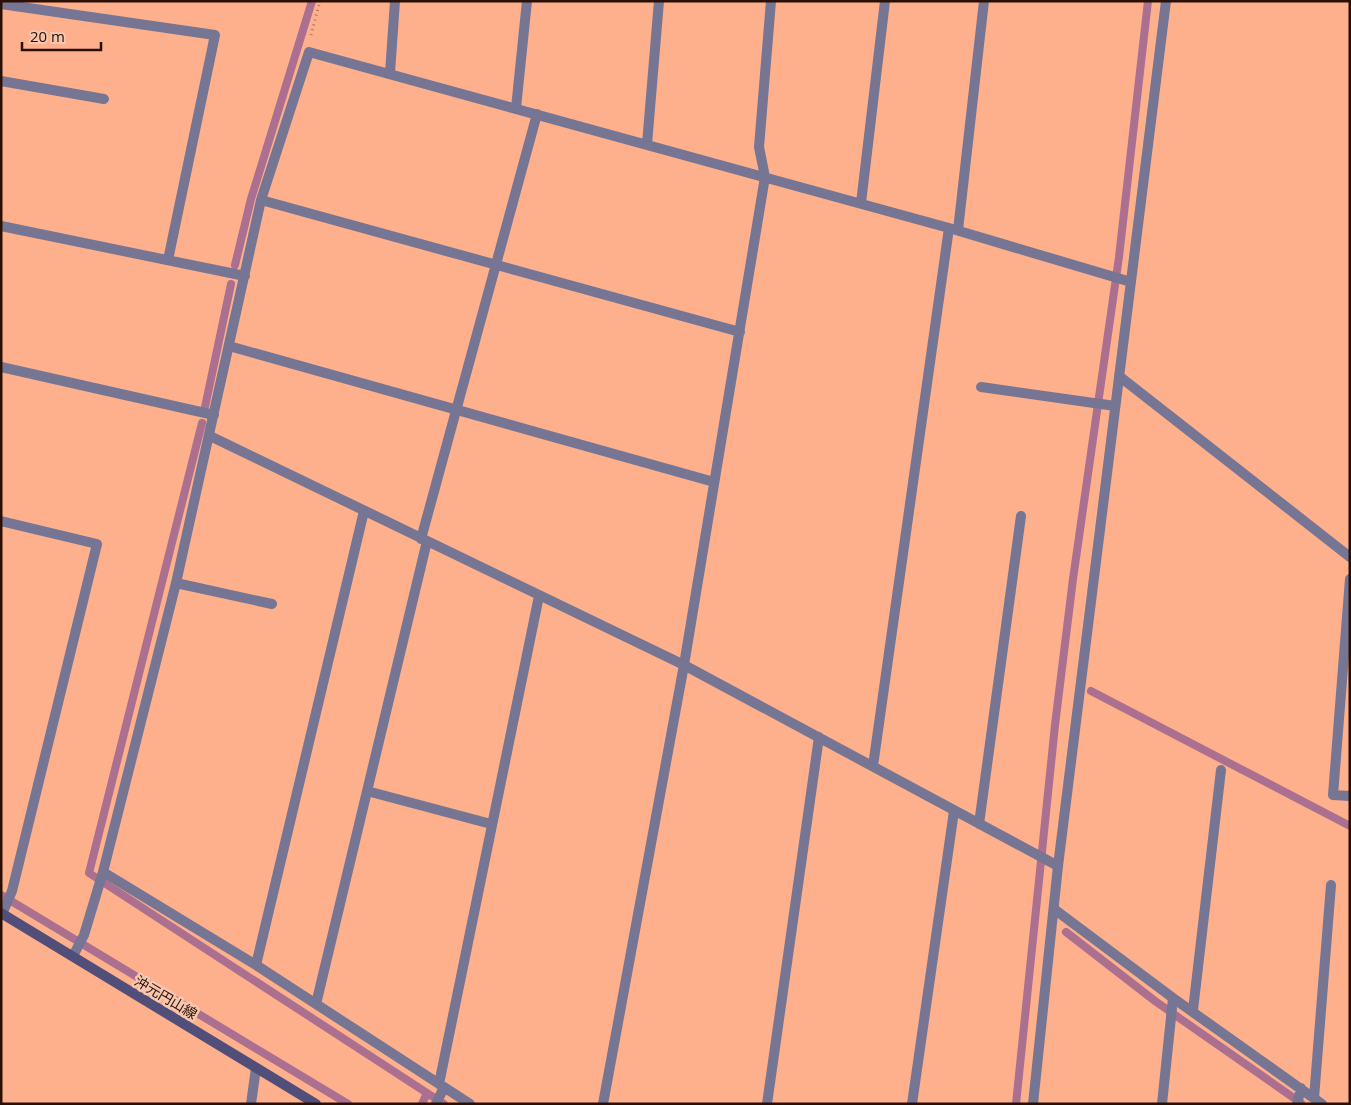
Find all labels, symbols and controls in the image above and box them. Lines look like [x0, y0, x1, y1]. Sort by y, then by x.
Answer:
scale bar [22, 20, 101, 52]
text: 20 m [30, 26, 65, 46]
street label: 沖元円山線 [131, 971, 201, 1023]

